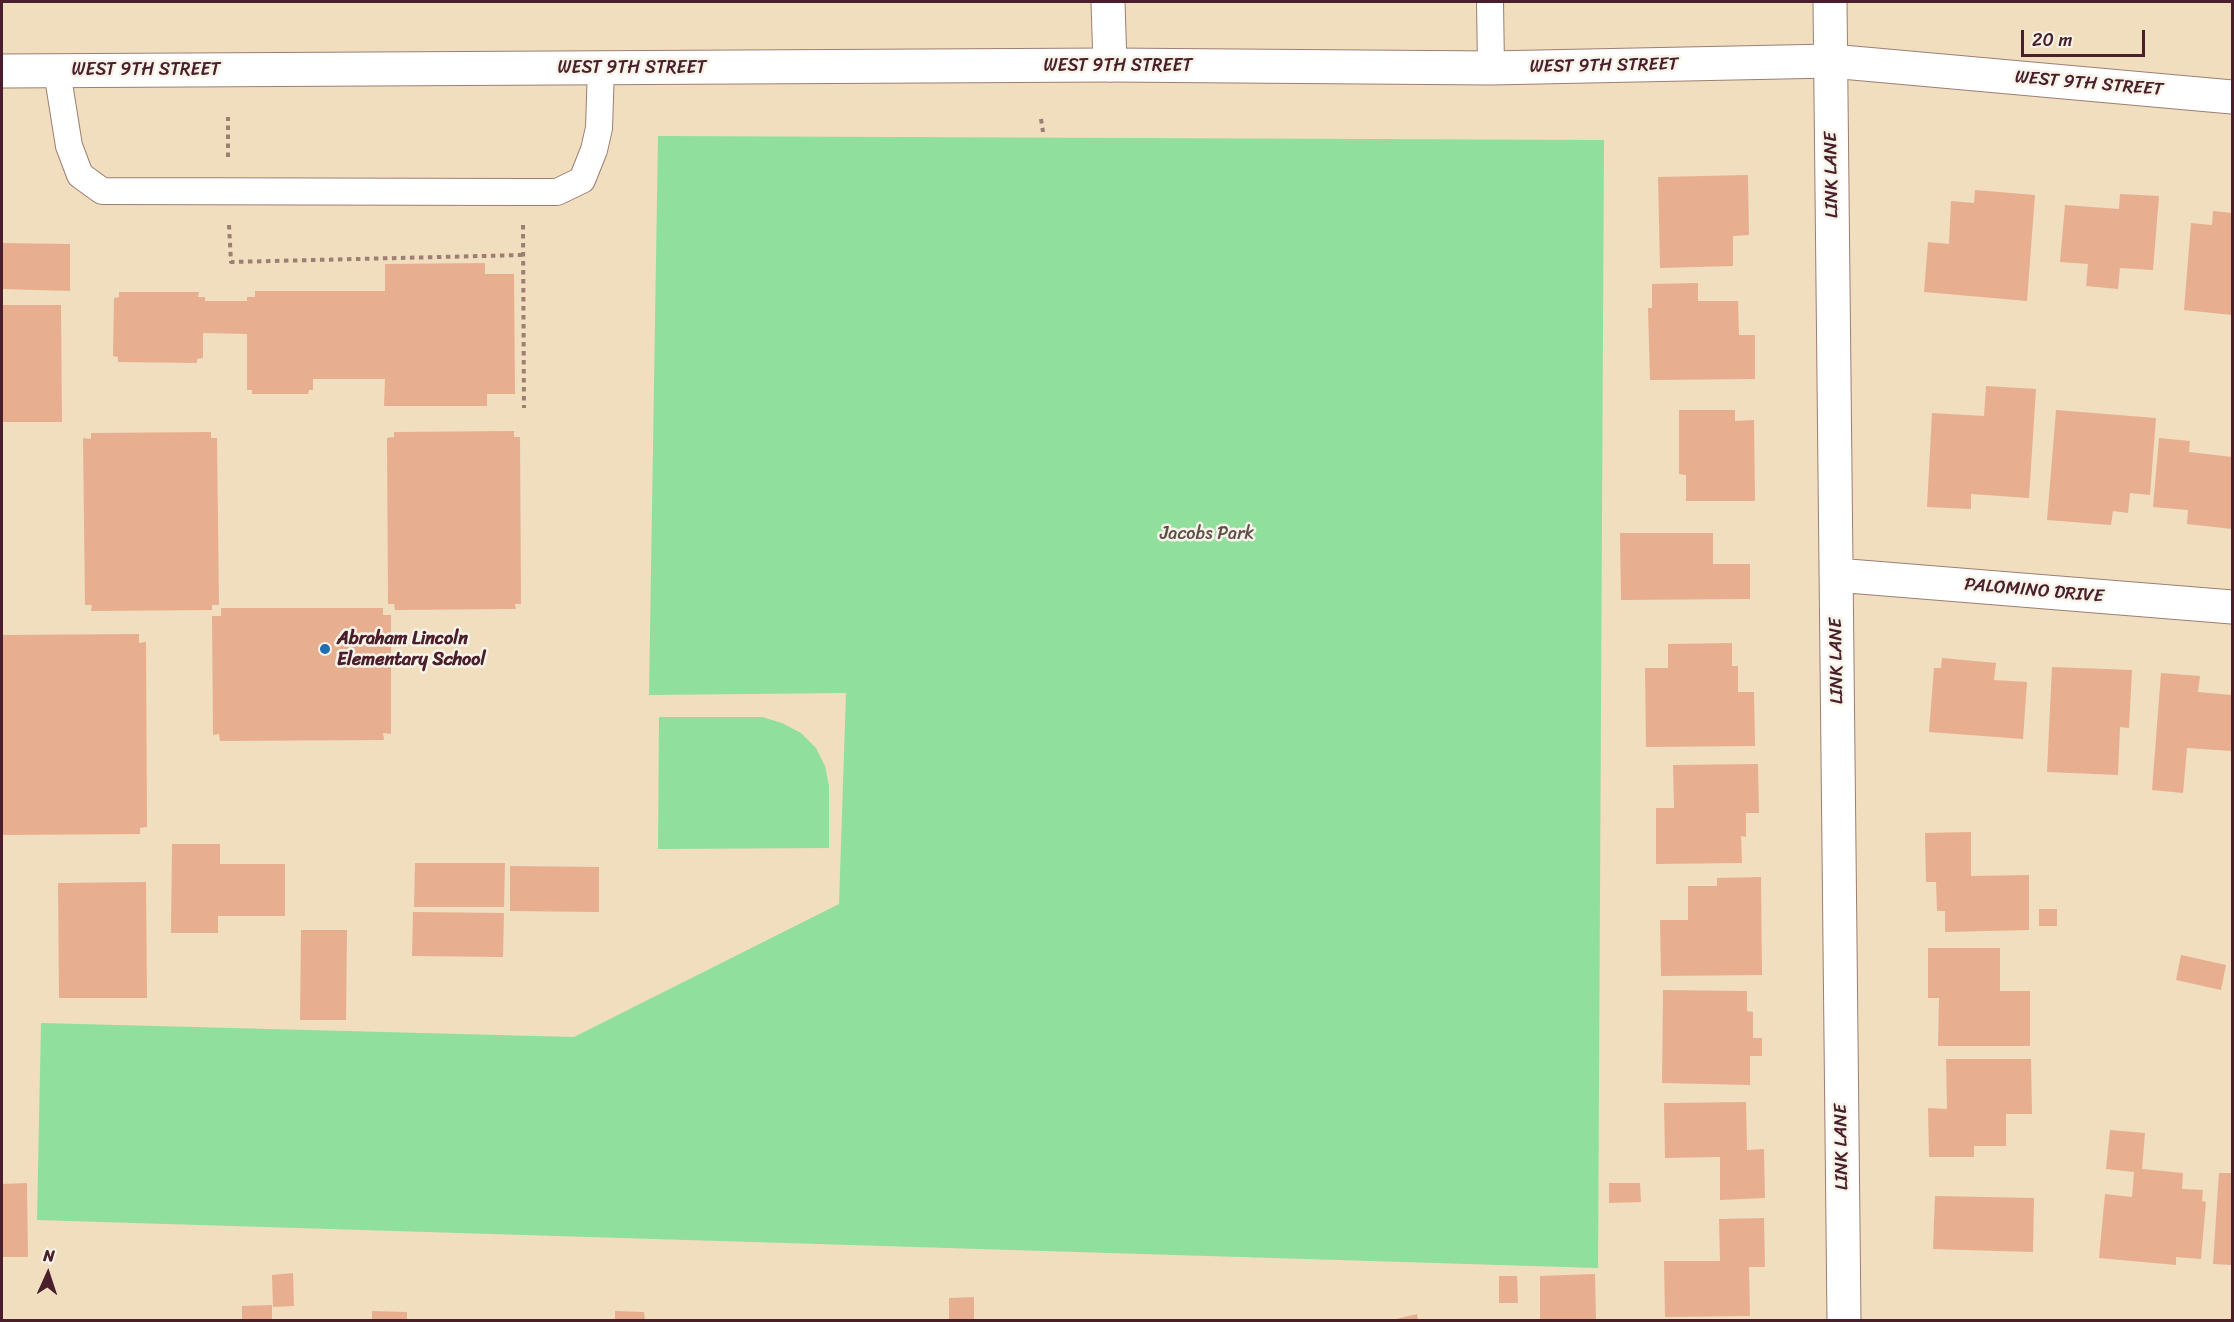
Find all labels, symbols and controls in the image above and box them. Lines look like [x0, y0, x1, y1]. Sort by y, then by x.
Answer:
scale bar [2024, 18, 2148, 56]
text: 20 m [2032, 24, 2072, 56]
street label: WEST 9TH STREET [1529, 54, 1679, 78]
street label: WEST 9TH STREET [1044, 55, 1192, 77]
street label: WEST 9TH STREET [558, 57, 706, 79]
street label: WEST 9TH STREET [72, 59, 220, 81]
street label: WEST 9TH STREET [2014, 67, 2164, 101]
street label: LINK LANE [1820, 132, 1844, 218]
park label: Jacobs Park [1160, 523, 1254, 545]
street label: PALOMINO DRIVE [1964, 574, 2104, 608]
street label: LINK LANE [1825, 618, 1849, 704]
place label: Abraham Lincoln Elementary School [337, 628, 486, 670]
marker: Abraham Lincoln Elementary School [318, 642, 332, 656]
street label: LINK LANE [1830, 1104, 1854, 1190]
text: N [43, 1241, 55, 1270]
north arrow [18, 1244, 78, 1304]

